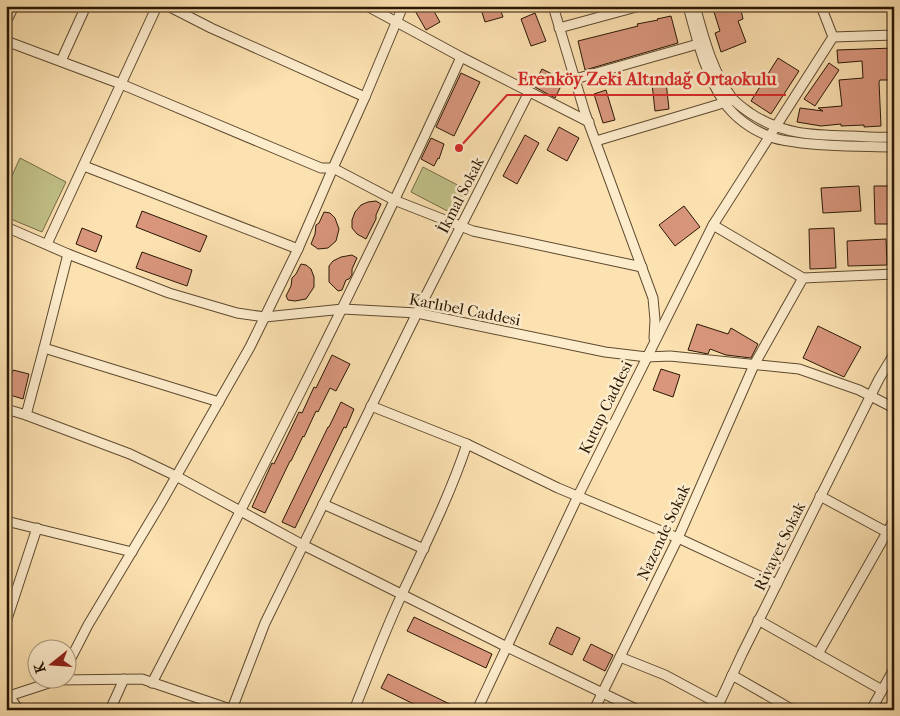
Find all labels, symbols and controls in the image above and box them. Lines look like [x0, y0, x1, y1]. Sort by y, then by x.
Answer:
callout: Erenköy Zeki Altındağ Ortaokulu [507, 62, 786, 95]
text: Erenköy Zeki Altındağ Ortaokulu [518, 69, 777, 90]
street label: İkmal Sokak [433, 153, 488, 237]
street label: Karlıbel Caddesi [407, 289, 523, 330]
street label: Kutup Caddesi [575, 357, 636, 457]
street label: Nazende Sokak [633, 481, 694, 583]
street label: Rivayet Sokak [750, 498, 809, 594]
north arrow [28, 638, 78, 688]
text: K [30, 660, 50, 675]

